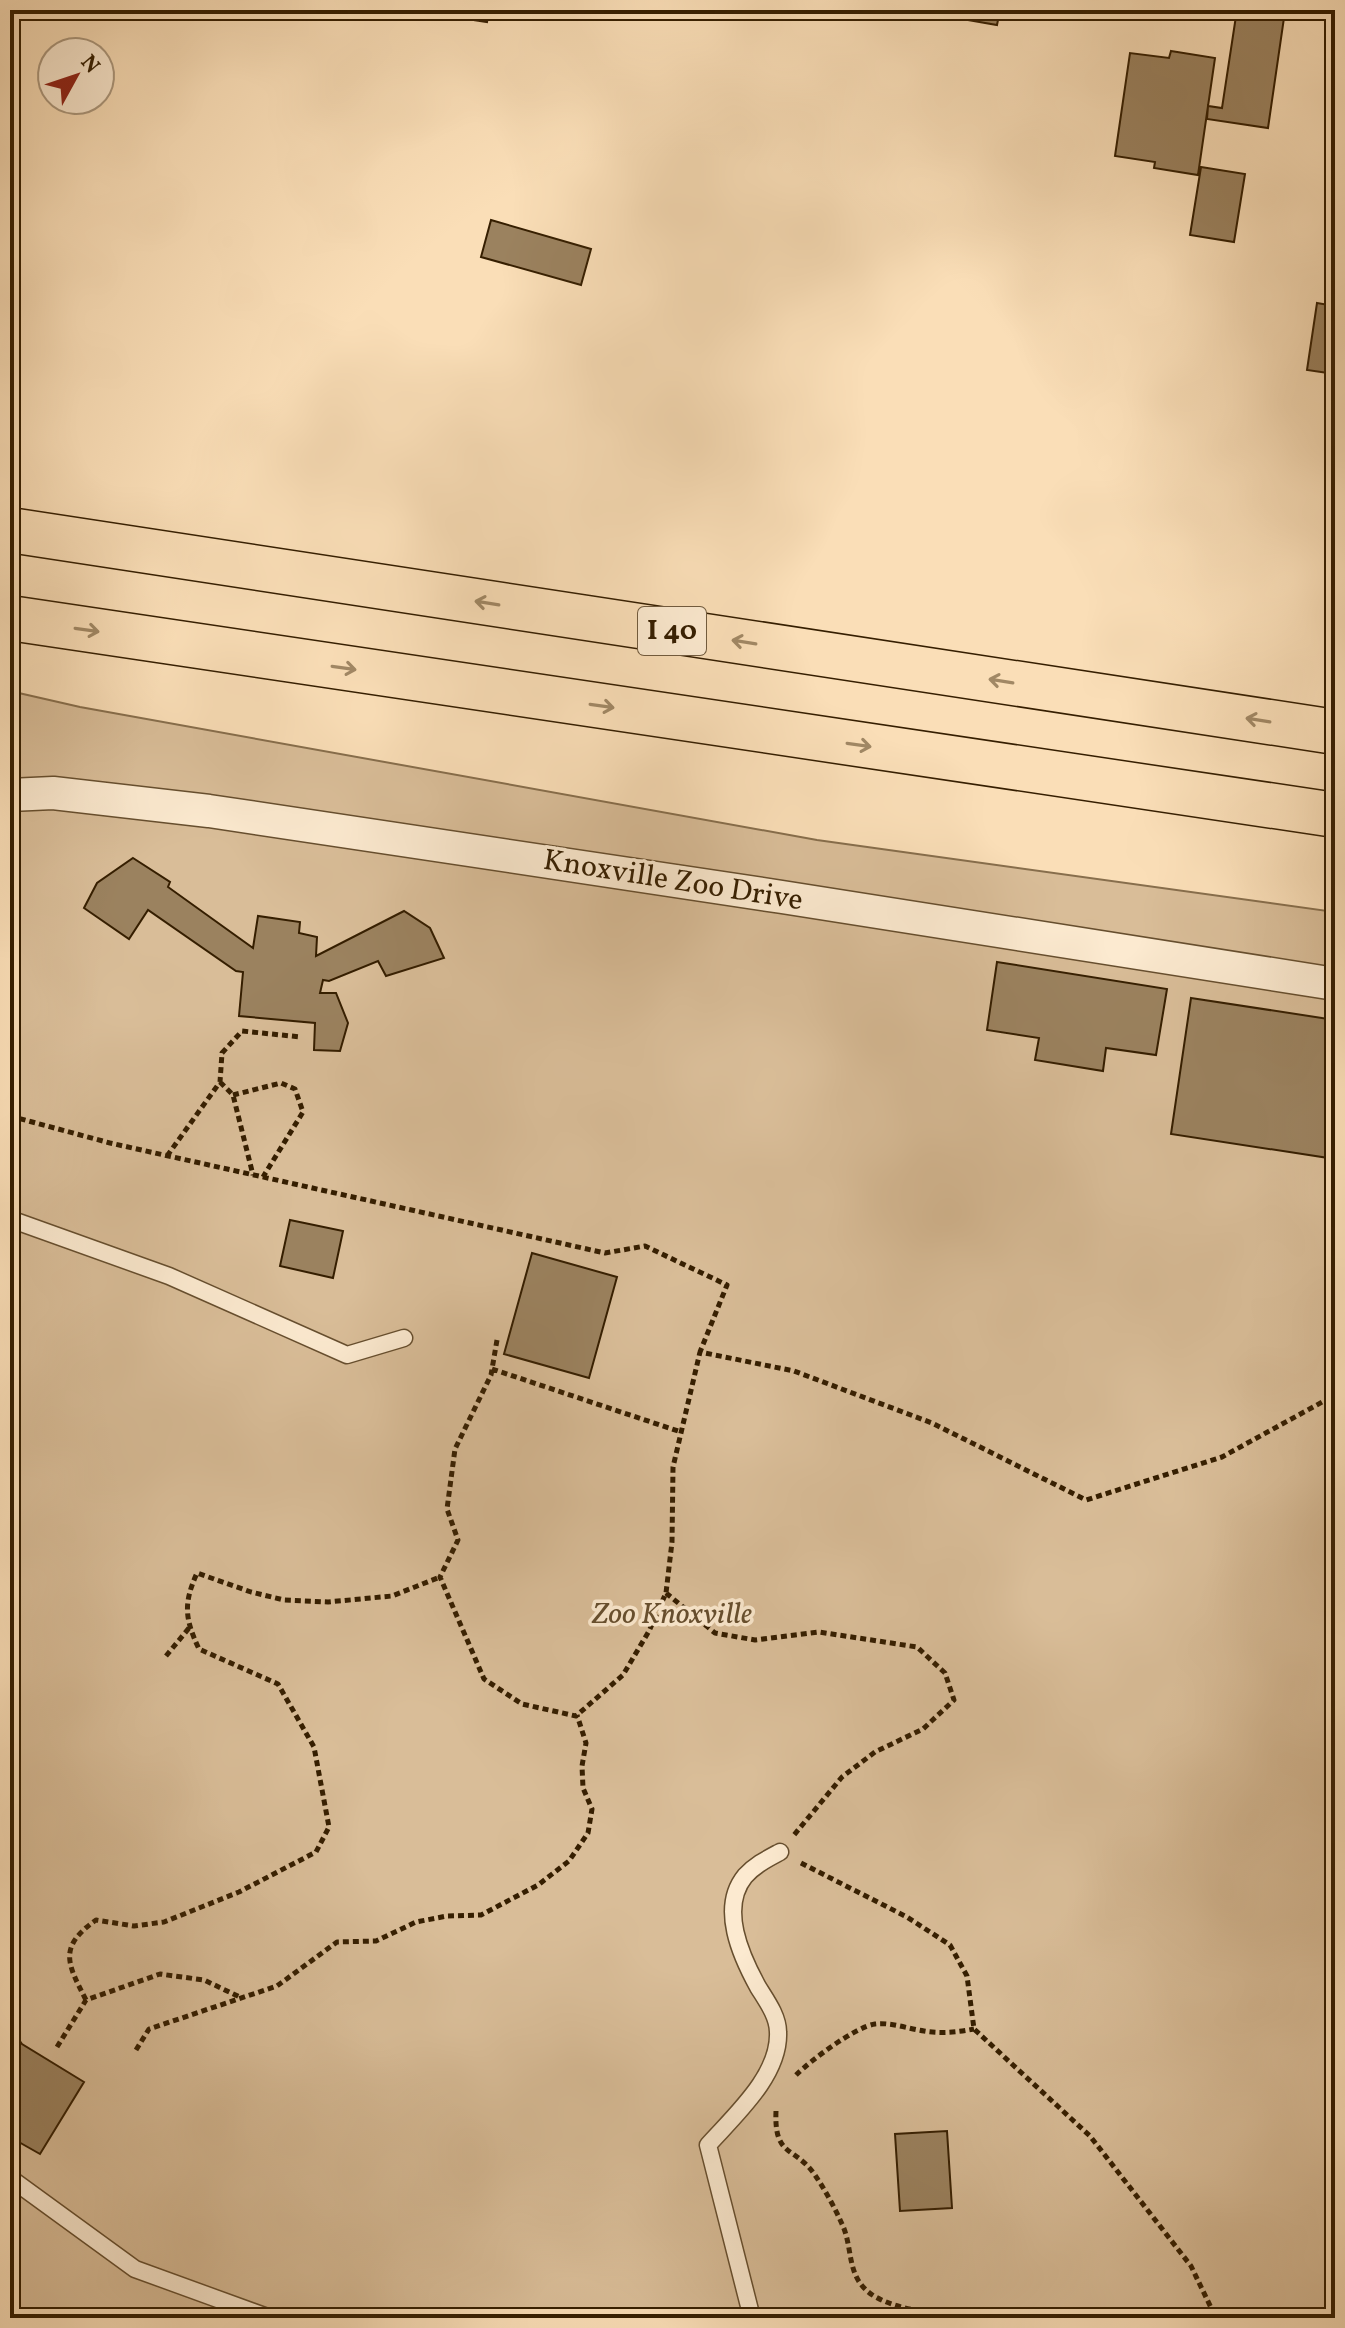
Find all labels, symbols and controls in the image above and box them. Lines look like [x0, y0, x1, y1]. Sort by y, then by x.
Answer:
north arrow [36, 36, 116, 116]
text: N [72, 49, 106, 81]
one-way arrow [475, 595, 500, 610]
road number: I 40 [638, 607, 706, 655]
one-way arrow [74, 623, 99, 638]
one-way arrow [732, 634, 757, 649]
one-way arrow [331, 661, 356, 676]
one-way arrow [989, 673, 1014, 688]
one-way arrow [588, 699, 614, 714]
one-way arrow [1246, 712, 1271, 727]
one-way arrow [846, 738, 871, 753]
street label: Knoxville Zoo Drive [540, 840, 806, 922]
park label: Zoo Knoxville [591, 1594, 752, 1636]

